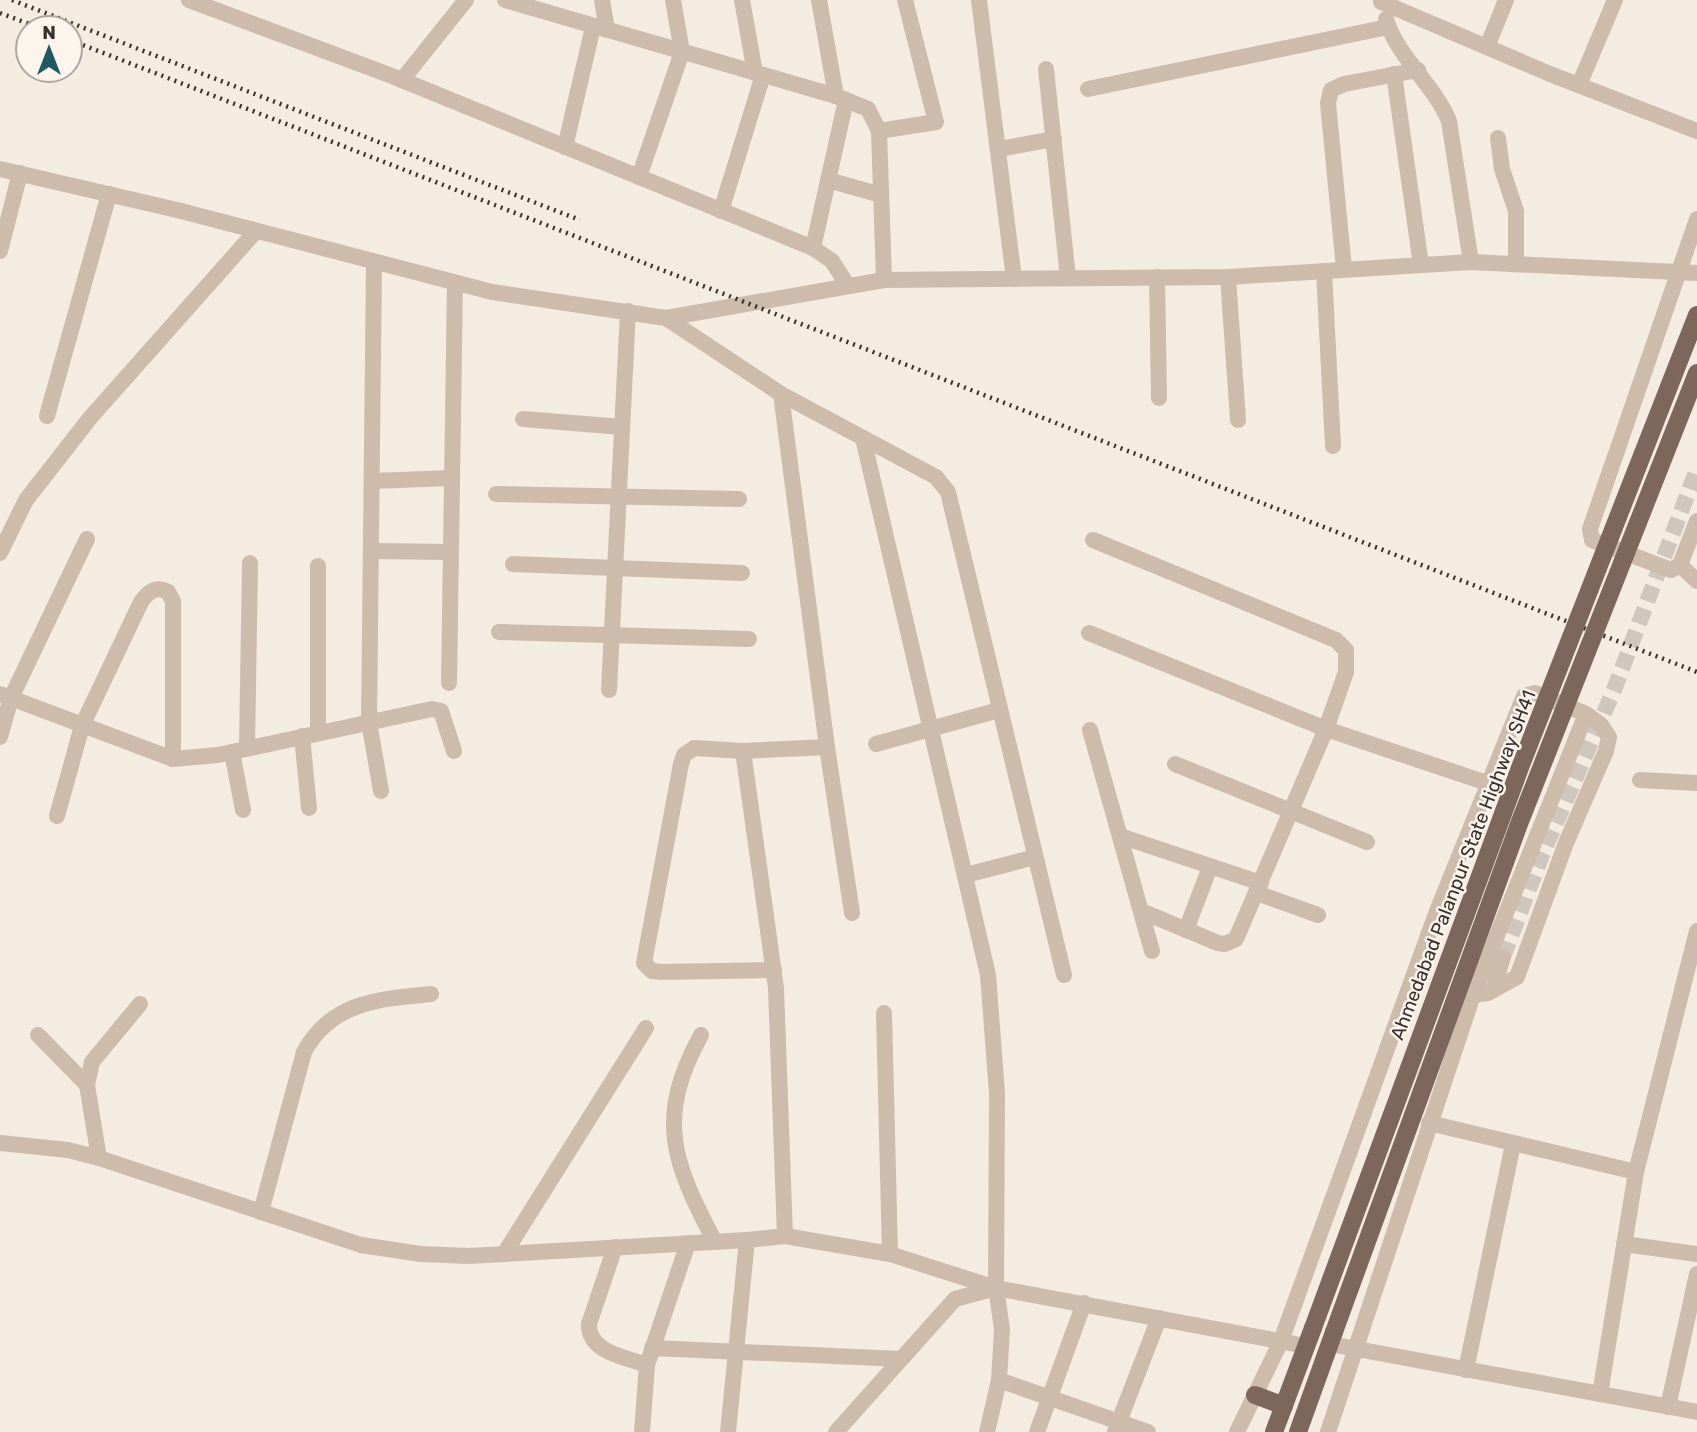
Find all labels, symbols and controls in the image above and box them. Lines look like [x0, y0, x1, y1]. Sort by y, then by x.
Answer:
north arrow [14, 14, 84, 84]
text: N [42, 21, 56, 44]
street label: Ahmedabad Palanpur State Highway SH41 [1385, 687, 1541, 1043]

